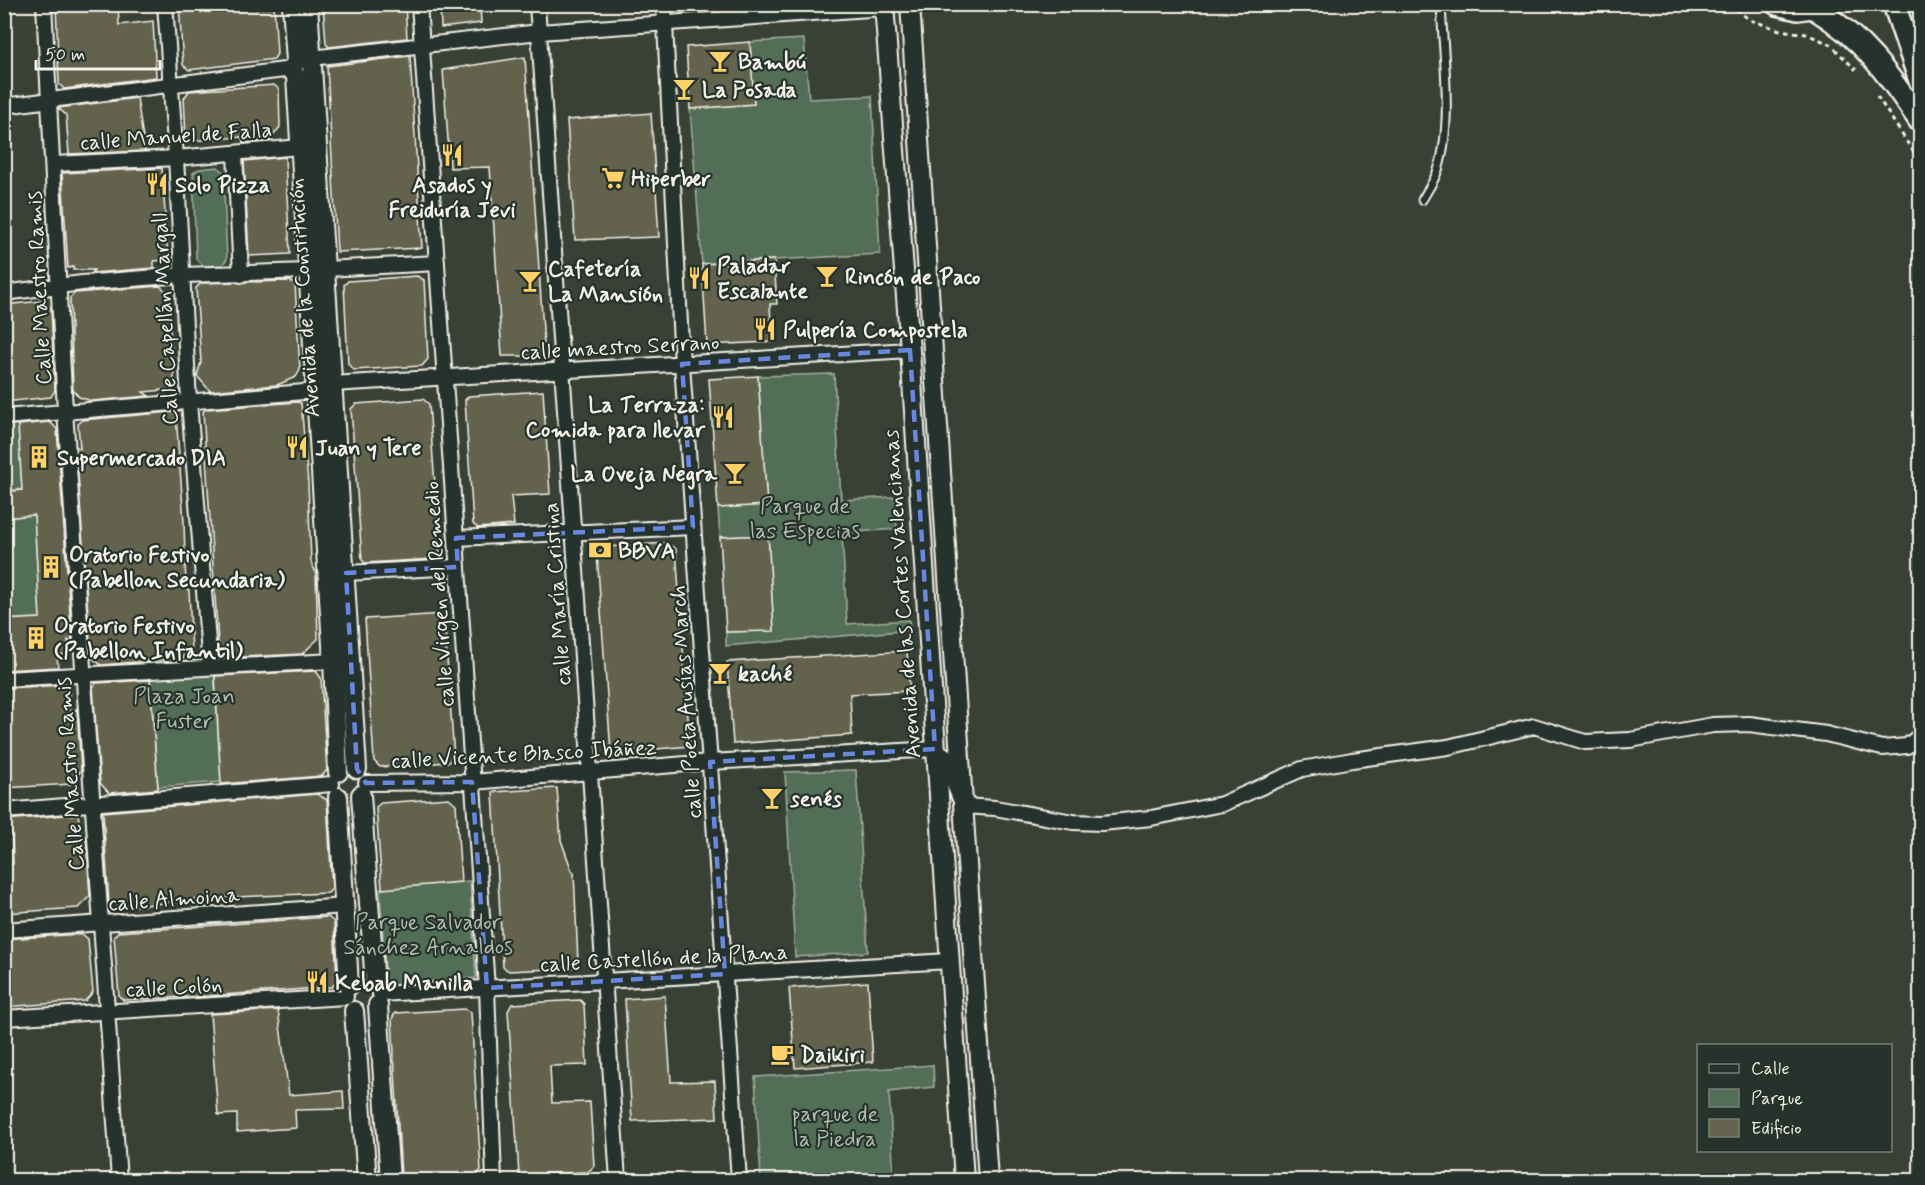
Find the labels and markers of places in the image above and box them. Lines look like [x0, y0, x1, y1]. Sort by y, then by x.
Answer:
bar icon: Bambú [707, 48, 733, 74]
place label: Bambú [738, 49, 806, 77]
bar icon: La Posada [671, 76, 697, 102]
place label: La Posada [702, 77, 797, 105]
restaurant icon: Asados y Freiduría Jevi [439, 142, 465, 168]
supermarket icon: Hiperber [600, 165, 626, 191]
place label: Hiperber [631, 166, 711, 194]
restaurant icon: Solo Pizza [144, 171, 170, 197]
place label: Solo Pizza [175, 172, 270, 200]
place label: Asados y Freiduría Jevi [388, 172, 516, 225]
place label: Paladar Escalante [717, 253, 808, 306]
place label: Cafetería La Mansión [548, 256, 663, 309]
bar icon: Rincón de Paco [814, 263, 840, 289]
place label: Rincón de Paco [845, 264, 981, 292]
restaurant icon: Paladar Escalante [686, 265, 712, 291]
bar icon: Cafetería La Mansión [517, 268, 543, 294]
restaurant icon: Pulpería Compostela [752, 316, 778, 342]
place label: Pulpería Compostela [783, 317, 968, 345]
place label: La Terraza: Comida para llevar [525, 392, 706, 445]
restaurant icon: La Terraza: Comida para llevar [710, 404, 736, 430]
restaurant icon: Juan y Tere [284, 434, 310, 460]
place label: Juan y Tere [315, 435, 421, 463]
building icon: Supermercado DIA [26, 444, 52, 470]
place label: Supermercado DIA [57, 445, 226, 473]
bar icon: La Oveja Negra [722, 460, 748, 486]
place label: La Oveja Negra [571, 461, 718, 490]
bank icon: BBVA [587, 537, 613, 563]
place label: BBVA [618, 538, 675, 566]
place label: Oratorio Festivo (Pabellon Secundaria) [69, 542, 285, 595]
building icon: Oratorio Festivo (Pabellon Secundaria) [38, 554, 64, 580]
place label: Oratorio Festivo (Pabellon Infantil) [54, 613, 243, 666]
building icon: Oratorio Festivo (Pabellon Infantil) [23, 625, 49, 651]
bar icon: kaché [707, 660, 733, 686]
place label: kaché [738, 661, 792, 689]
bar icon: senés [759, 785, 785, 811]
place label: senés [789, 786, 842, 814]
restaurant icon: Kebab Manilla [304, 969, 330, 995]
place label: Kebab Manilla [335, 970, 473, 998]
cafe icon: Daikiri [769, 1041, 795, 1067]
place label: Daikiri [800, 1042, 865, 1070]

